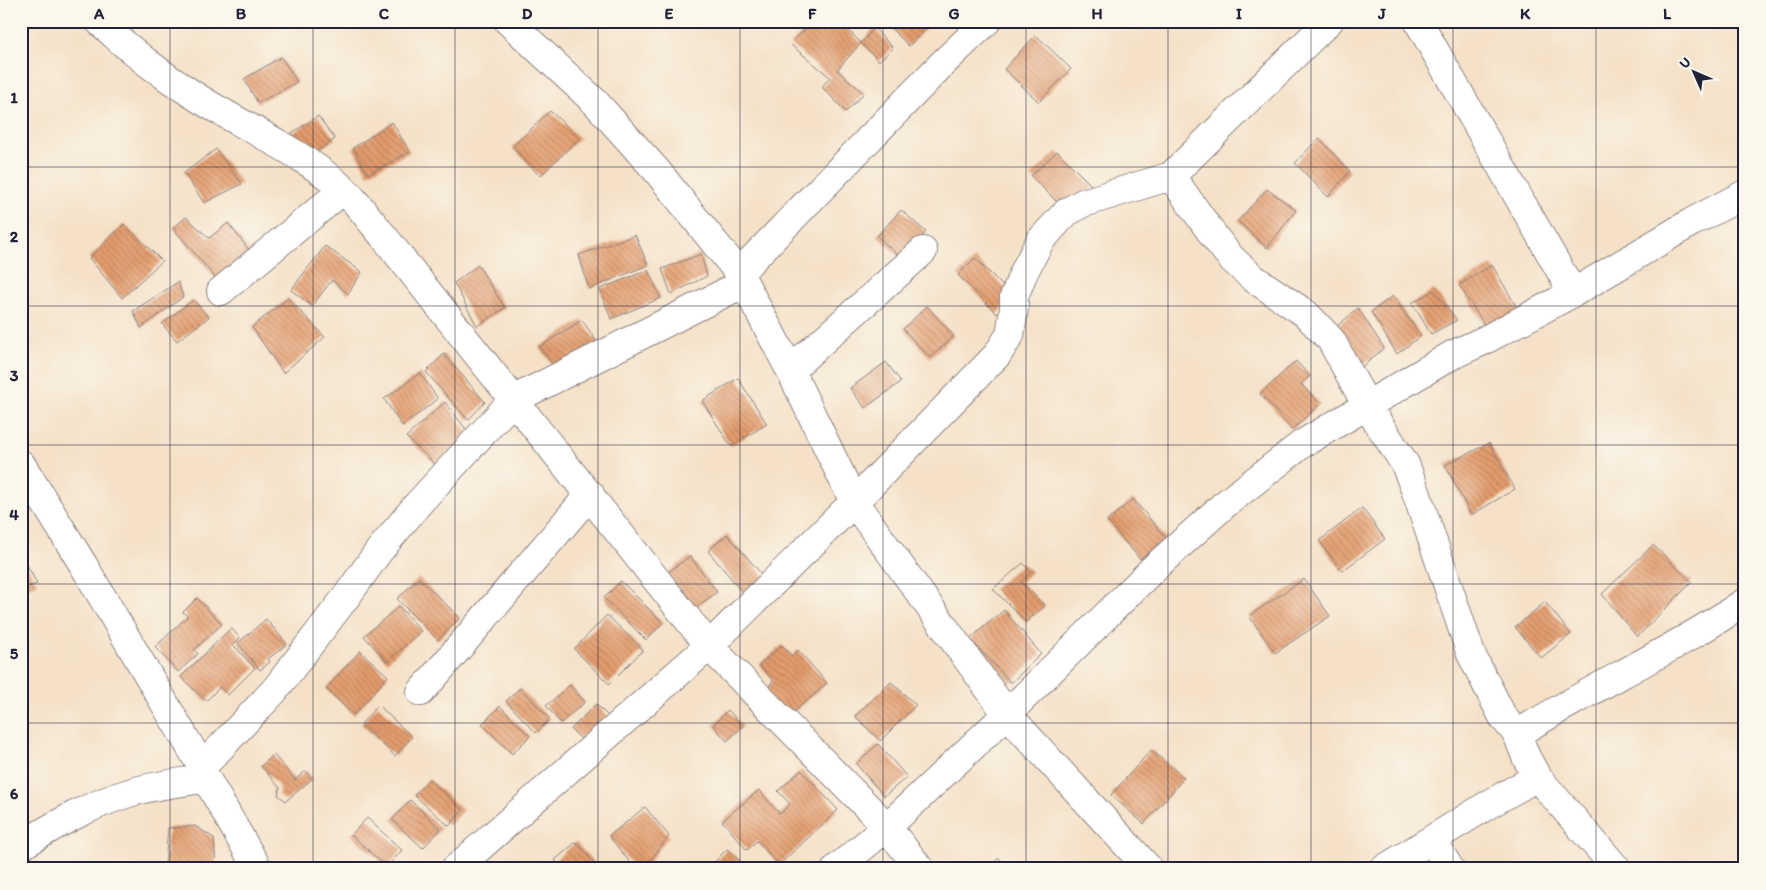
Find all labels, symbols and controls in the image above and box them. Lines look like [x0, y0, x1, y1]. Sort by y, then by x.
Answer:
text: A [93, 4, 105, 23]
text: B [236, 4, 247, 23]
text: C [379, 4, 390, 23]
text: D [522, 4, 533, 23]
text: E [665, 4, 674, 23]
text: F [808, 4, 817, 23]
text: G [948, 4, 960, 23]
text: H [1091, 4, 1103, 23]
text: I [1236, 4, 1242, 23]
text: J [1377, 4, 1386, 23]
text: K [1520, 4, 1531, 23]
text: L [1663, 4, 1672, 23]
north arrow [1668, 48, 1718, 98]
text: U [1676, 54, 1694, 72]
text: 1 [10, 88, 18, 107]
text: 2 [10, 227, 19, 246]
text: 3 [10, 366, 19, 385]
text: 4 [9, 505, 19, 524]
text: 5 [10, 644, 19, 663]
text: 6 [10, 784, 19, 803]

